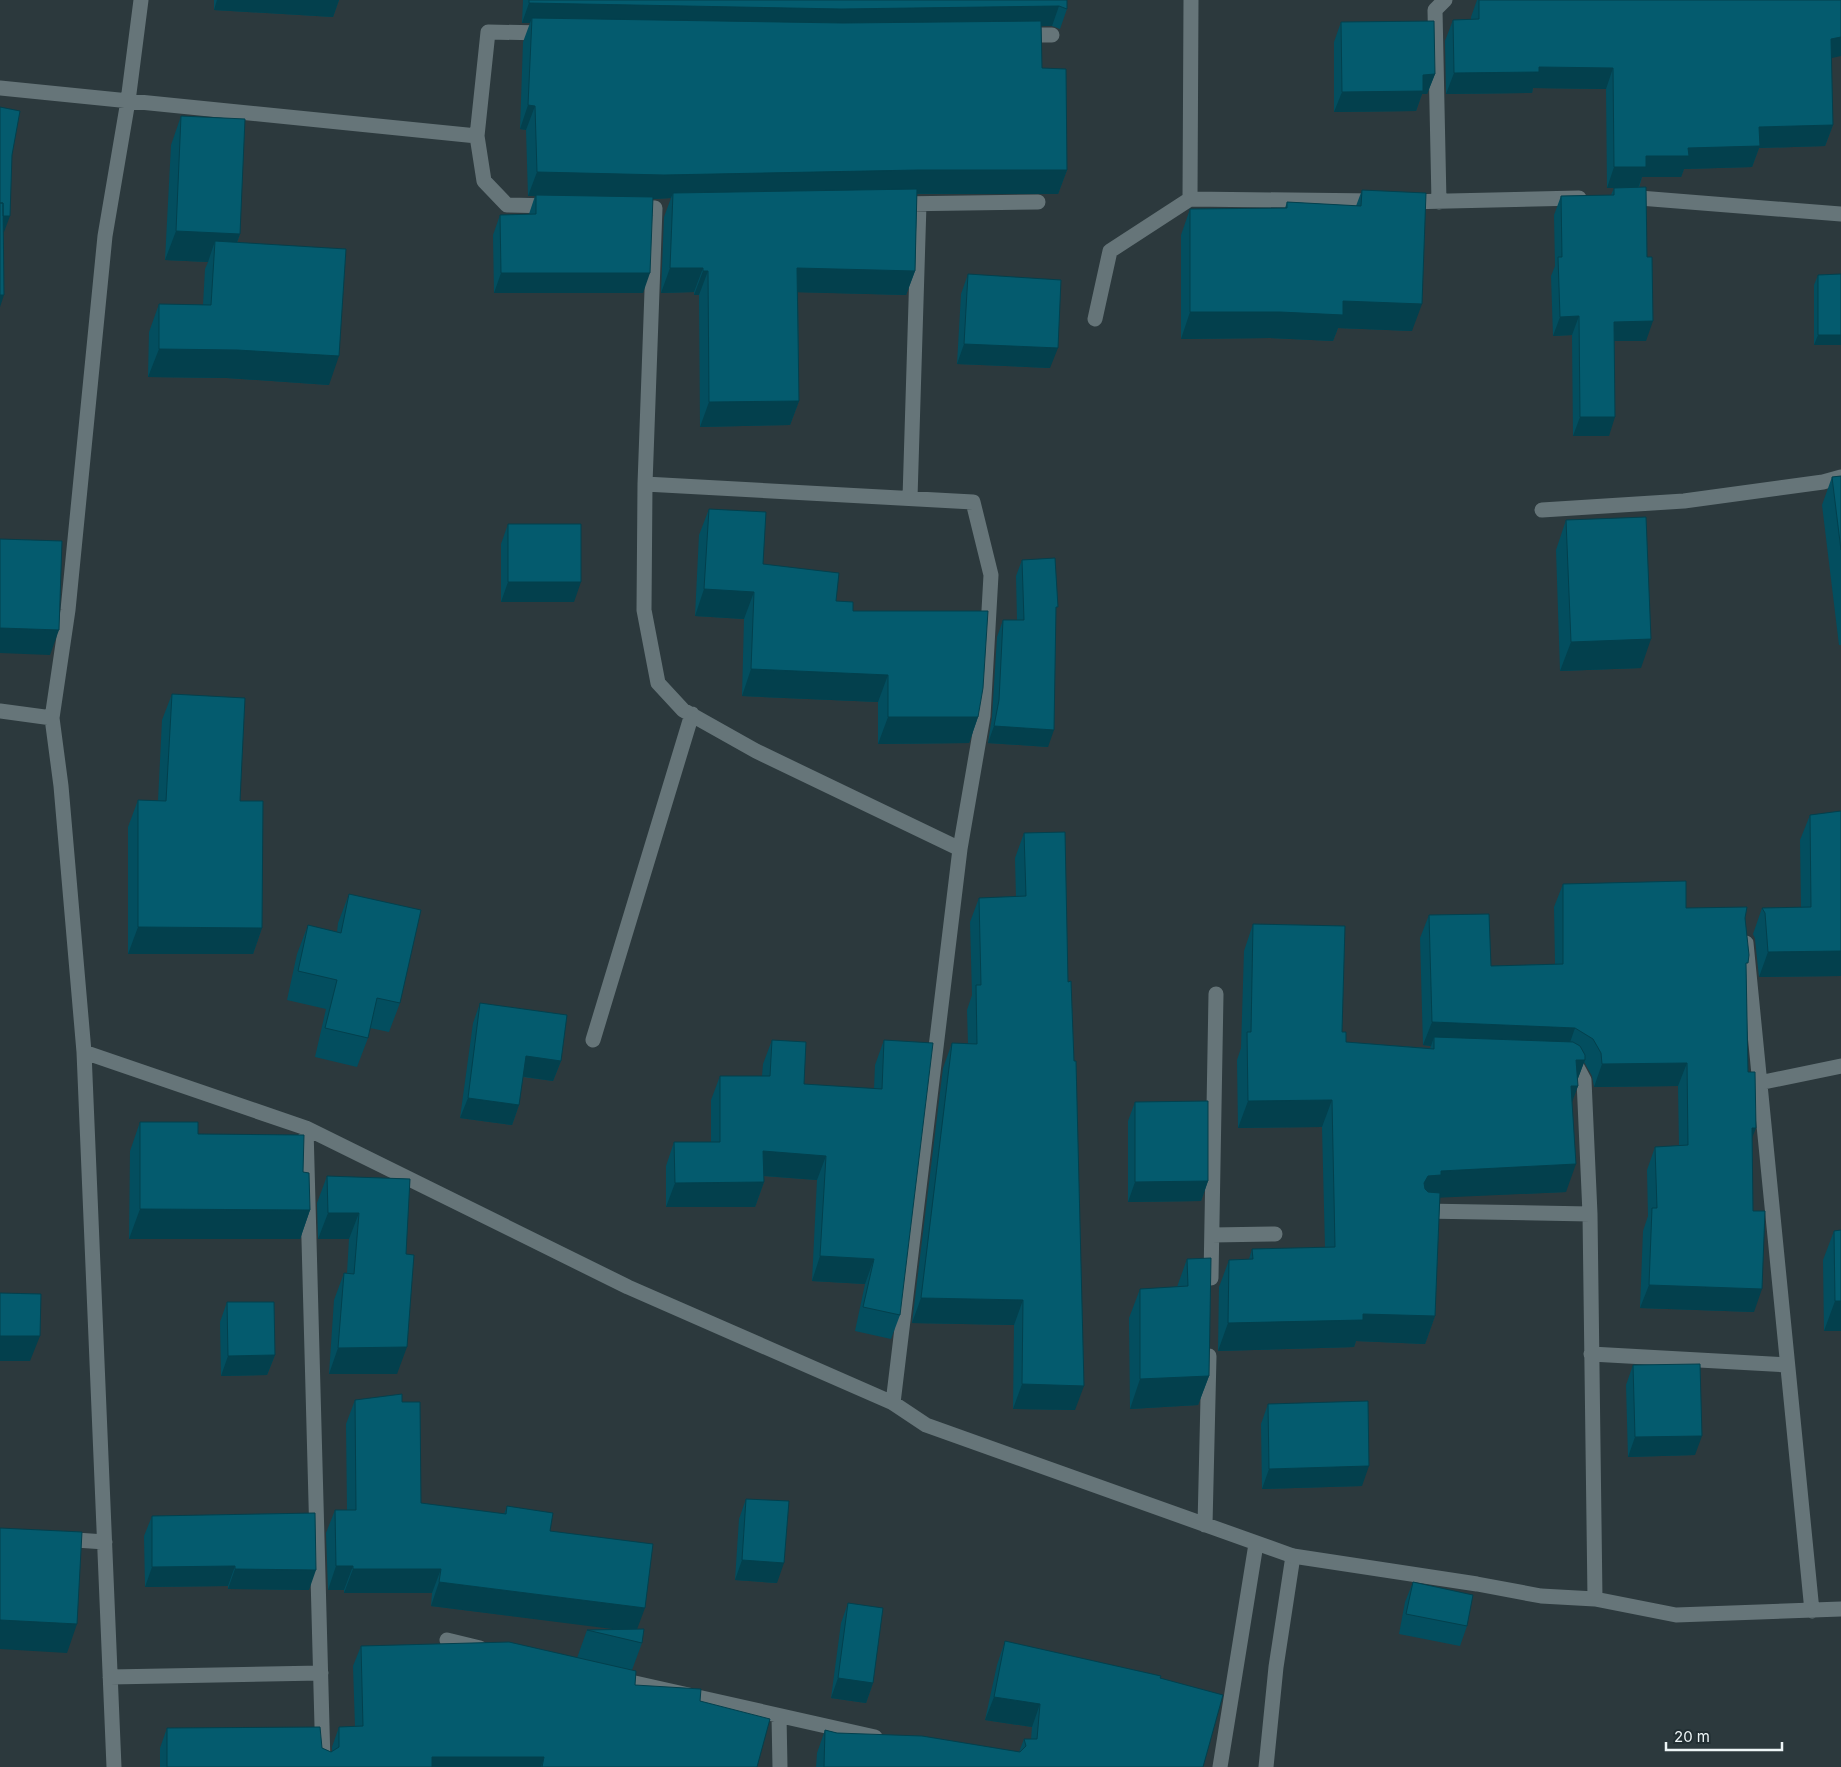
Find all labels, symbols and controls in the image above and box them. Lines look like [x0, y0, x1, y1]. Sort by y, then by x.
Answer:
scale bar [1666, 1720, 1782, 1752]
text: 20 m [1674, 1727, 1710, 1746]

